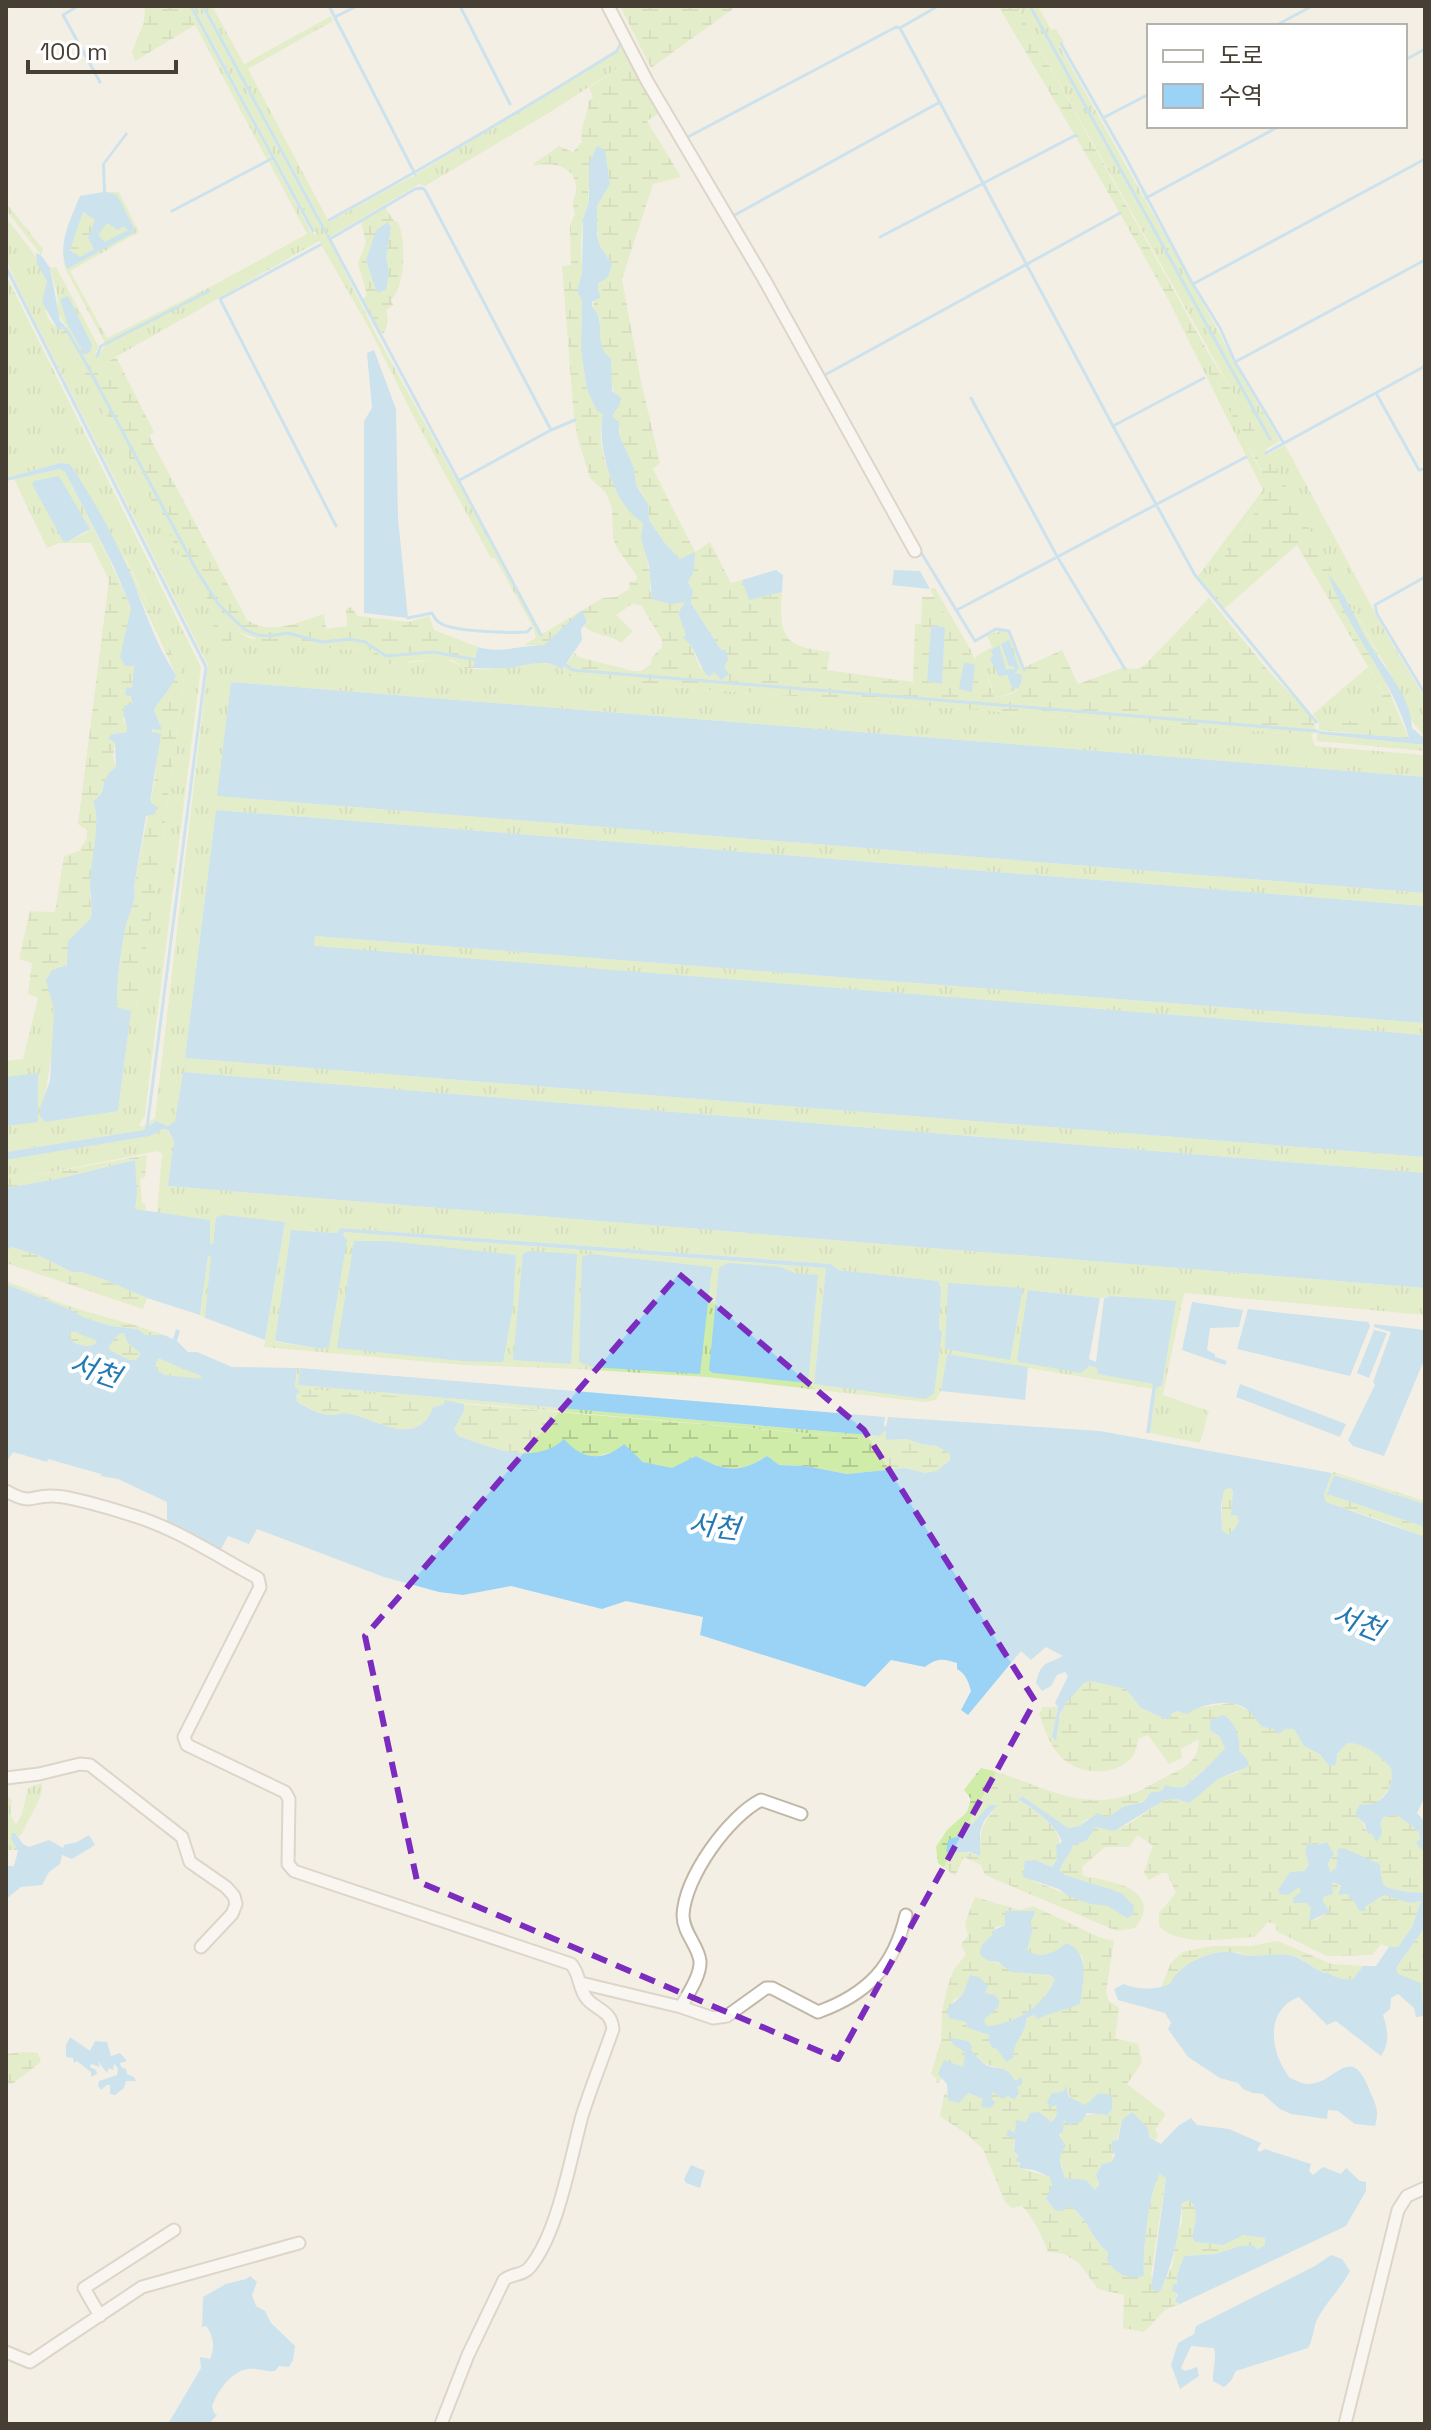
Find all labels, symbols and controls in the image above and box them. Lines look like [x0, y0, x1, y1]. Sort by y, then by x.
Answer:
scale bar [28, 24, 176, 74]
legend [1147, 24, 1407, 128]
text: 100 m [40, 36, 108, 67]
text: 도로 [1219, 40, 1263, 71]
text: 수역 [1219, 80, 1263, 111]
water label: 서천 [65, 1345, 128, 1396]
water label: 서천 [686, 1505, 745, 1547]
water label: 서천 [1327, 1596, 1392, 1650]

